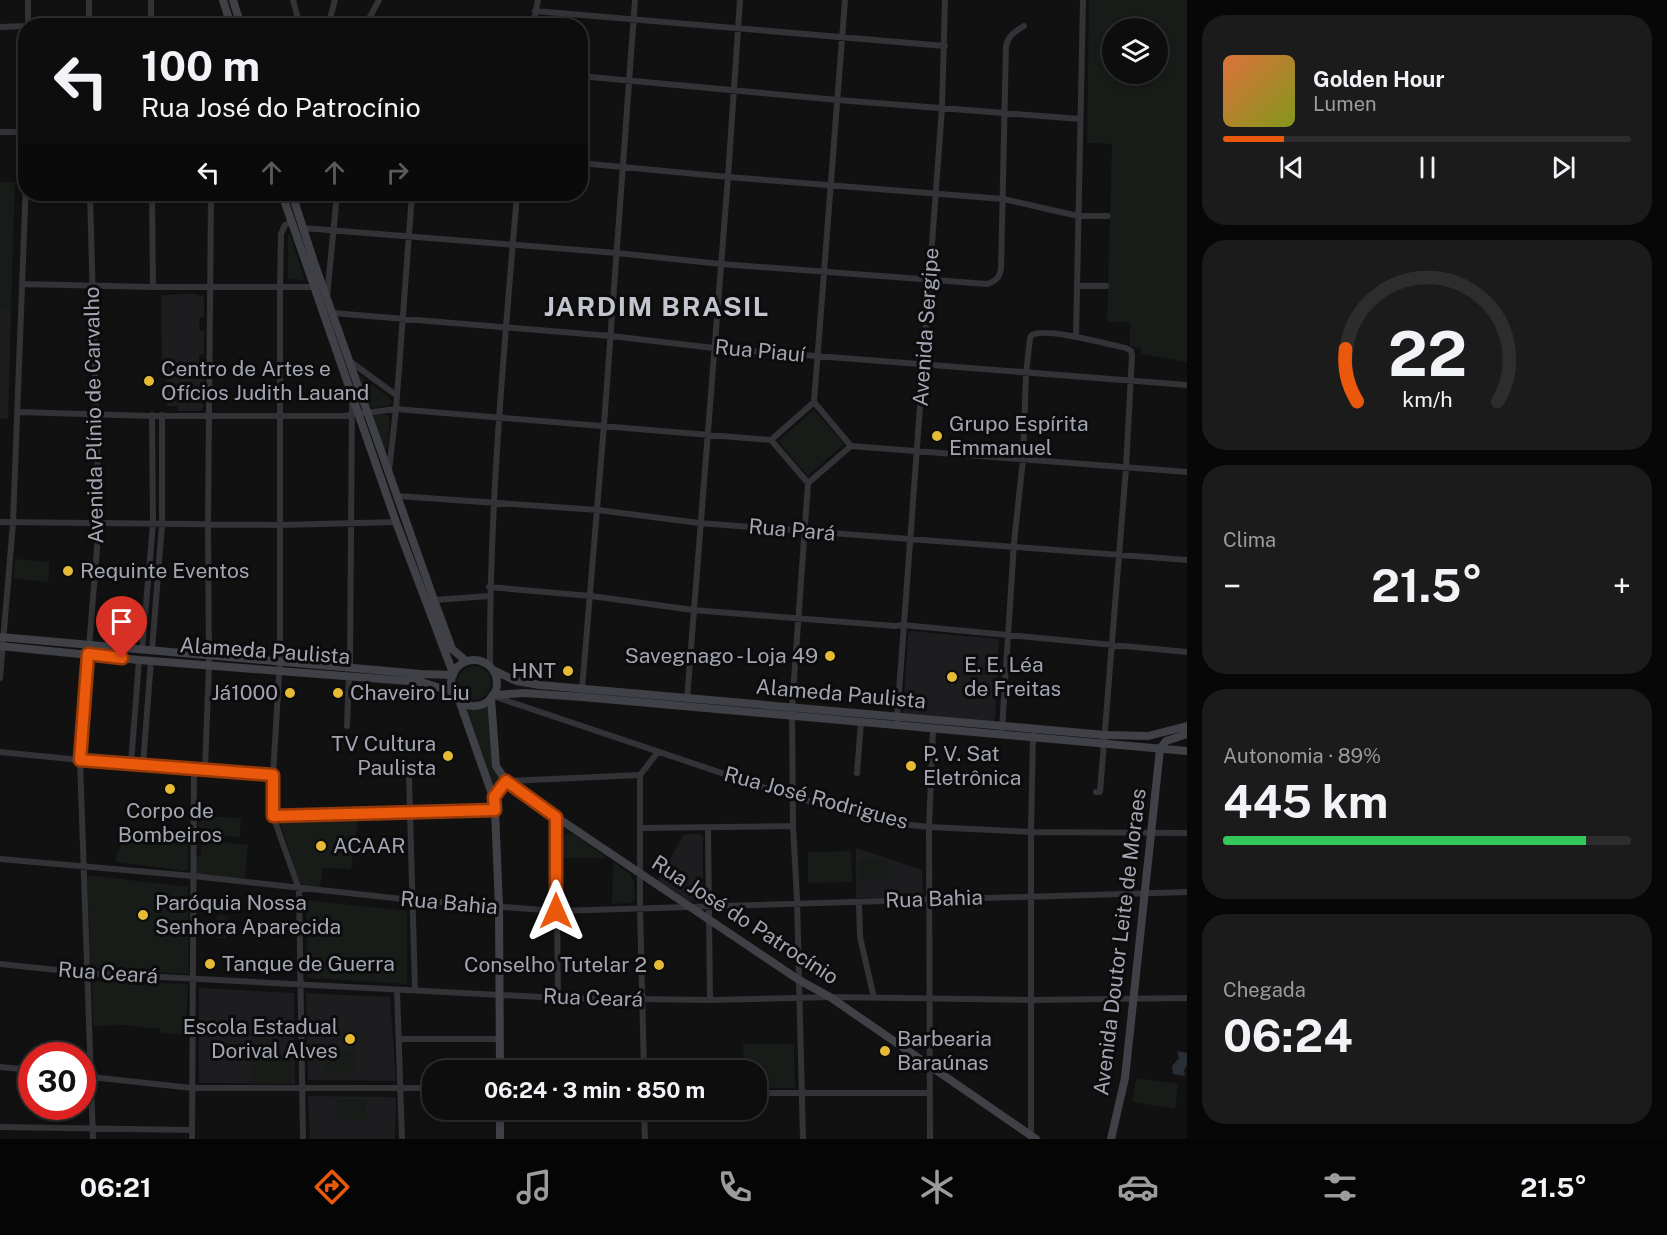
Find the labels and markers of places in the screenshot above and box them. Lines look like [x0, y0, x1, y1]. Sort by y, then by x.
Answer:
place label: Centro de Artes e Ofícios Judith Lauand [161, 356, 369, 405]
marker: Centro de Artes e Ofícios Judith Lauand [142, 374, 156, 388]
place label: Grupo Espírita Emmanuel [949, 411, 1089, 460]
marker: Grupo Espírita Emmanuel [930, 429, 944, 443]
place label: Requinte Eventos [80, 558, 249, 583]
marker: Requinte Eventos [61, 564, 75, 578]
pin [96, 596, 147, 658]
place label: Savegnago - Loja 49 [625, 643, 818, 668]
marker: Savegnago - Loja 49 [823, 649, 837, 663]
place label: E. E. Léa de Freitas [964, 652, 1061, 701]
place label: HNT [512, 658, 556, 683]
marker: HNT [561, 664, 575, 678]
marker: E. E. Léa de Freitas [945, 670, 959, 684]
place label: Já1000 [211, 680, 278, 705]
place label: Chaveiro Liu [350, 680, 470, 705]
marker: Já1000 [283, 686, 297, 700]
marker: Chaveiro Liu [331, 686, 345, 700]
place label: TV Cultura Paulista [331, 731, 436, 780]
place label: P. V. Sat Eletrônica [923, 741, 1021, 790]
marker: TV Cultura Paulista [441, 749, 455, 763]
marker: P. V. Sat Eletrônica [904, 759, 918, 773]
marker: Corpo de Bombeiros [163, 782, 177, 796]
place label: Corpo de Bombeiros [118, 798, 222, 847]
place label: ACAAR [333, 833, 406, 858]
marker: ACAAR [314, 839, 328, 853]
place label: Paróquia Nossa Senhora Aparecida [155, 890, 341, 939]
marker: Paróquia Nossa Senhora Aparecida [136, 908, 150, 922]
place label: Tanque de Guerra [222, 951, 395, 976]
place label: Conselho Tutelar 2 [464, 952, 647, 977]
marker: Tanque de Guerra [203, 957, 217, 971]
marker: Conselho Tutelar 2 [652, 958, 666, 972]
place label: Escola Estadual Dorival Alves [183, 1014, 338, 1063]
place label: Barbearia Baraúnas [897, 1026, 992, 1075]
marker: Escola Estadual Dorival Alves [343, 1032, 357, 1046]
marker: Barbearia Baraúnas [878, 1044, 892, 1058]

